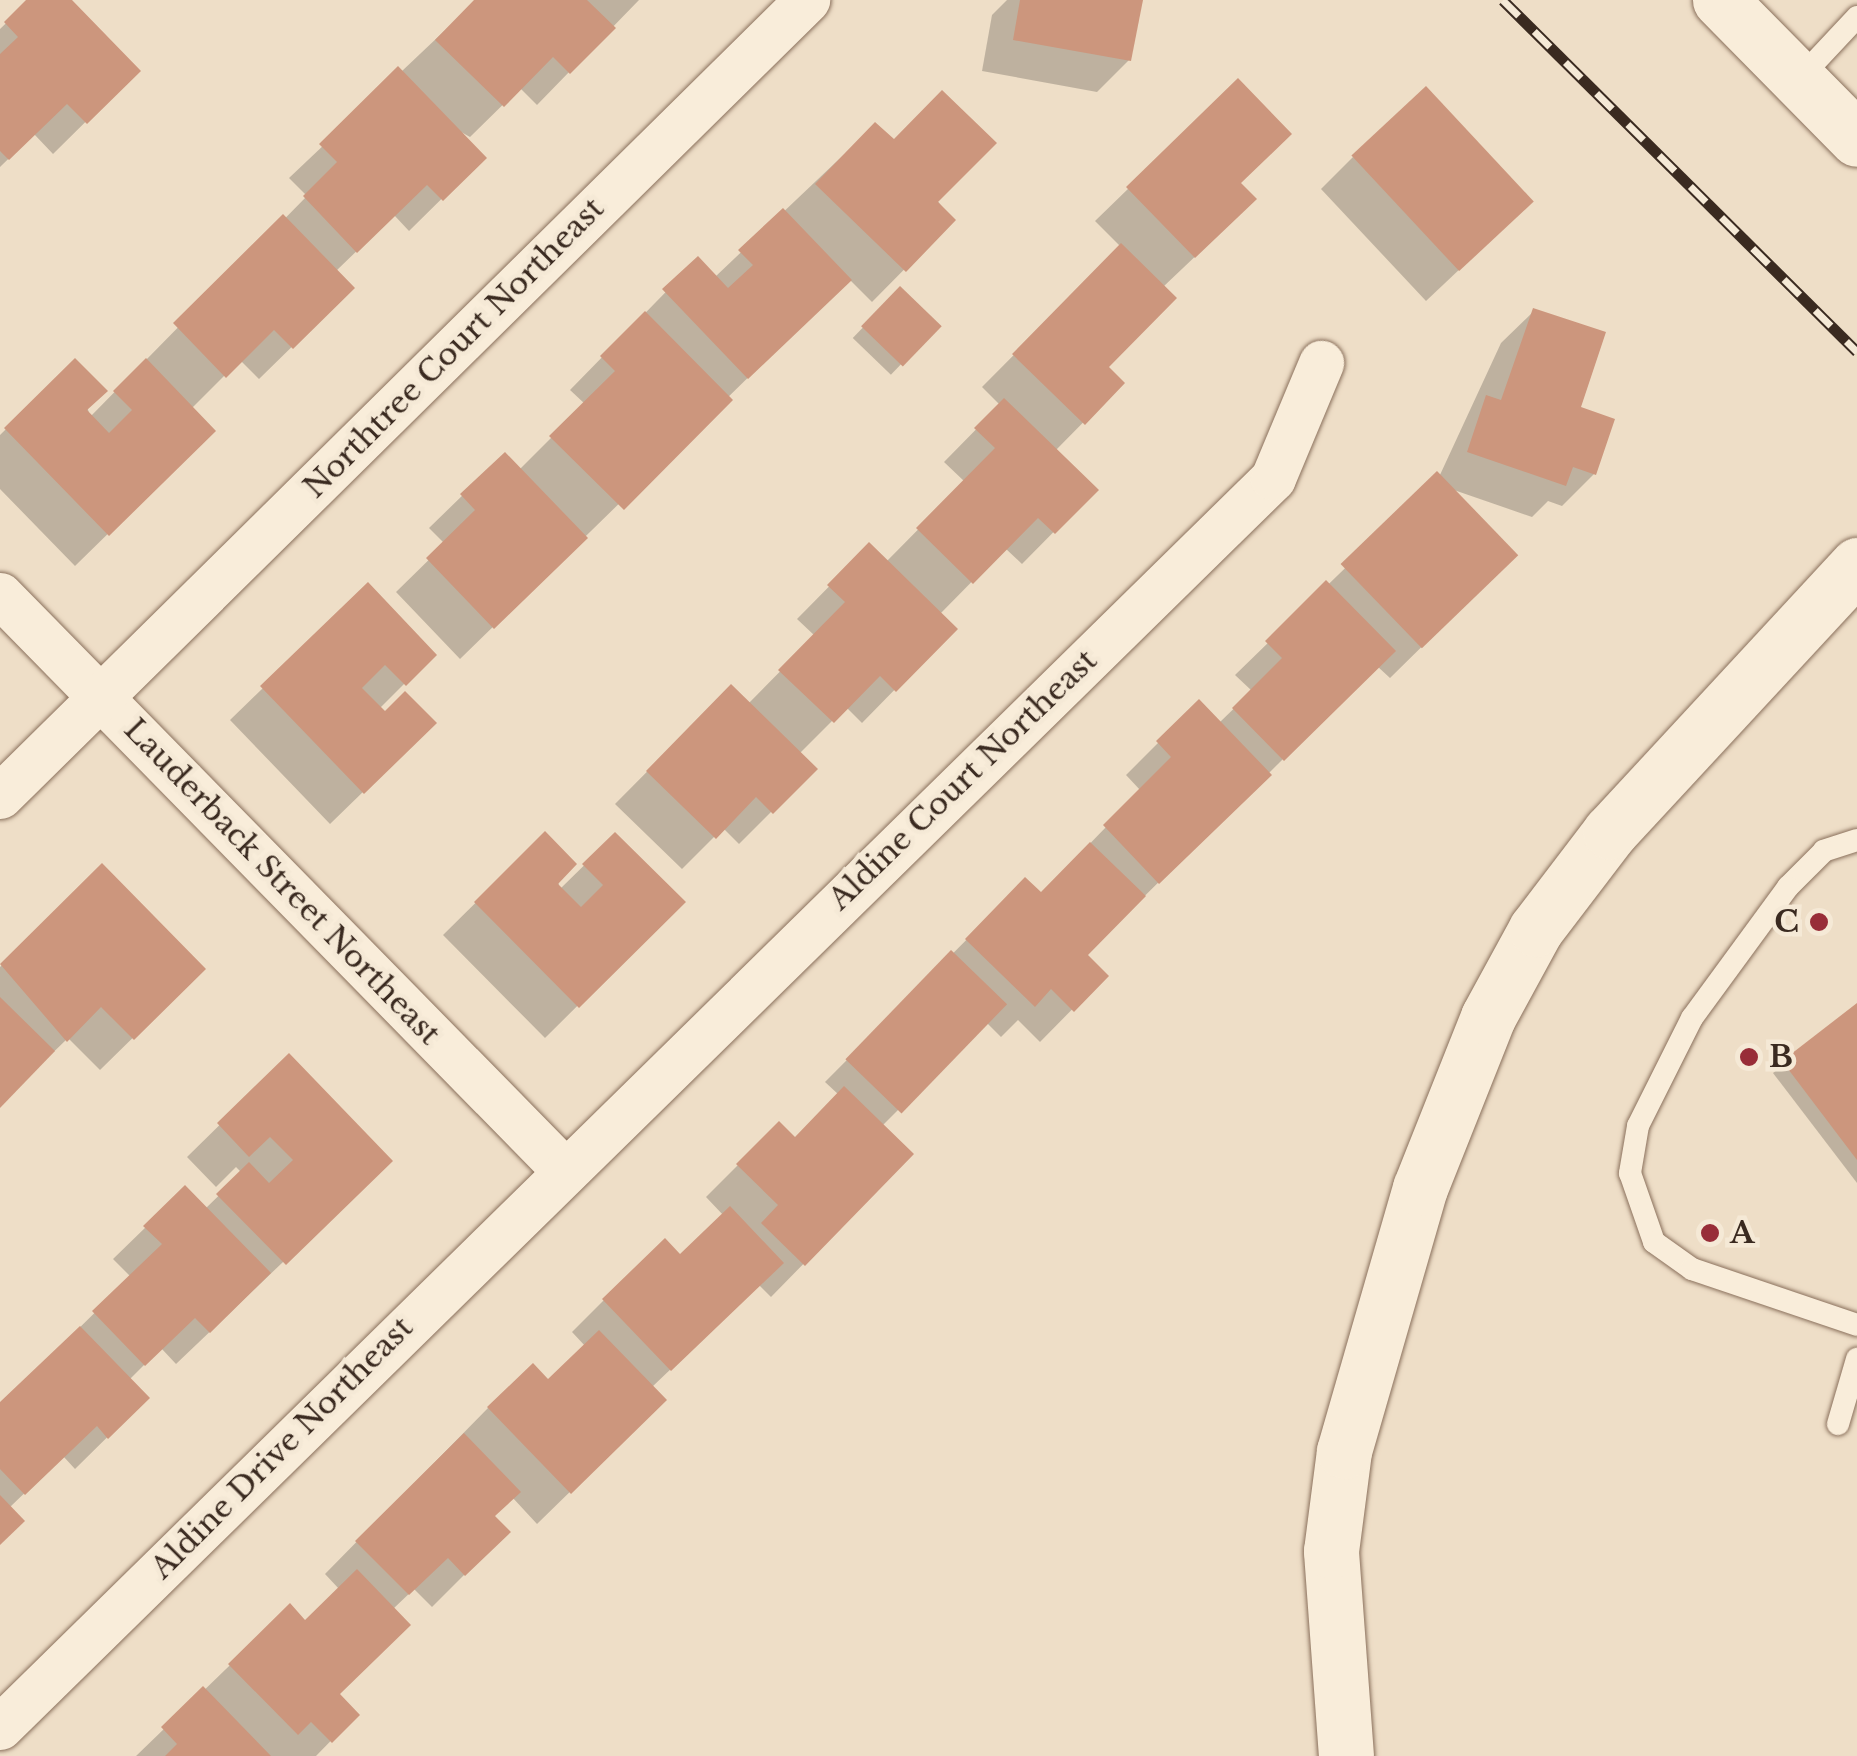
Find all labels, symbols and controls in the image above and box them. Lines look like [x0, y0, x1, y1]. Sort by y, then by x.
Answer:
street label: Northtree Court Northeast [297, 191, 611, 505]
street label: Aldine Court Northeast [821, 642, 1105, 918]
street label: Lauderback Street Northeast [116, 711, 448, 1053]
place label: C [1774, 904, 1799, 940]
marker: C [1808, 911, 1830, 933]
place label: B [1769, 1039, 1793, 1075]
marker: B [1738, 1046, 1760, 1068]
place label: A [1730, 1215, 1754, 1251]
marker: A [1699, 1222, 1721, 1244]
street label: Aldine Drive Northeast [144, 1310, 420, 1586]

